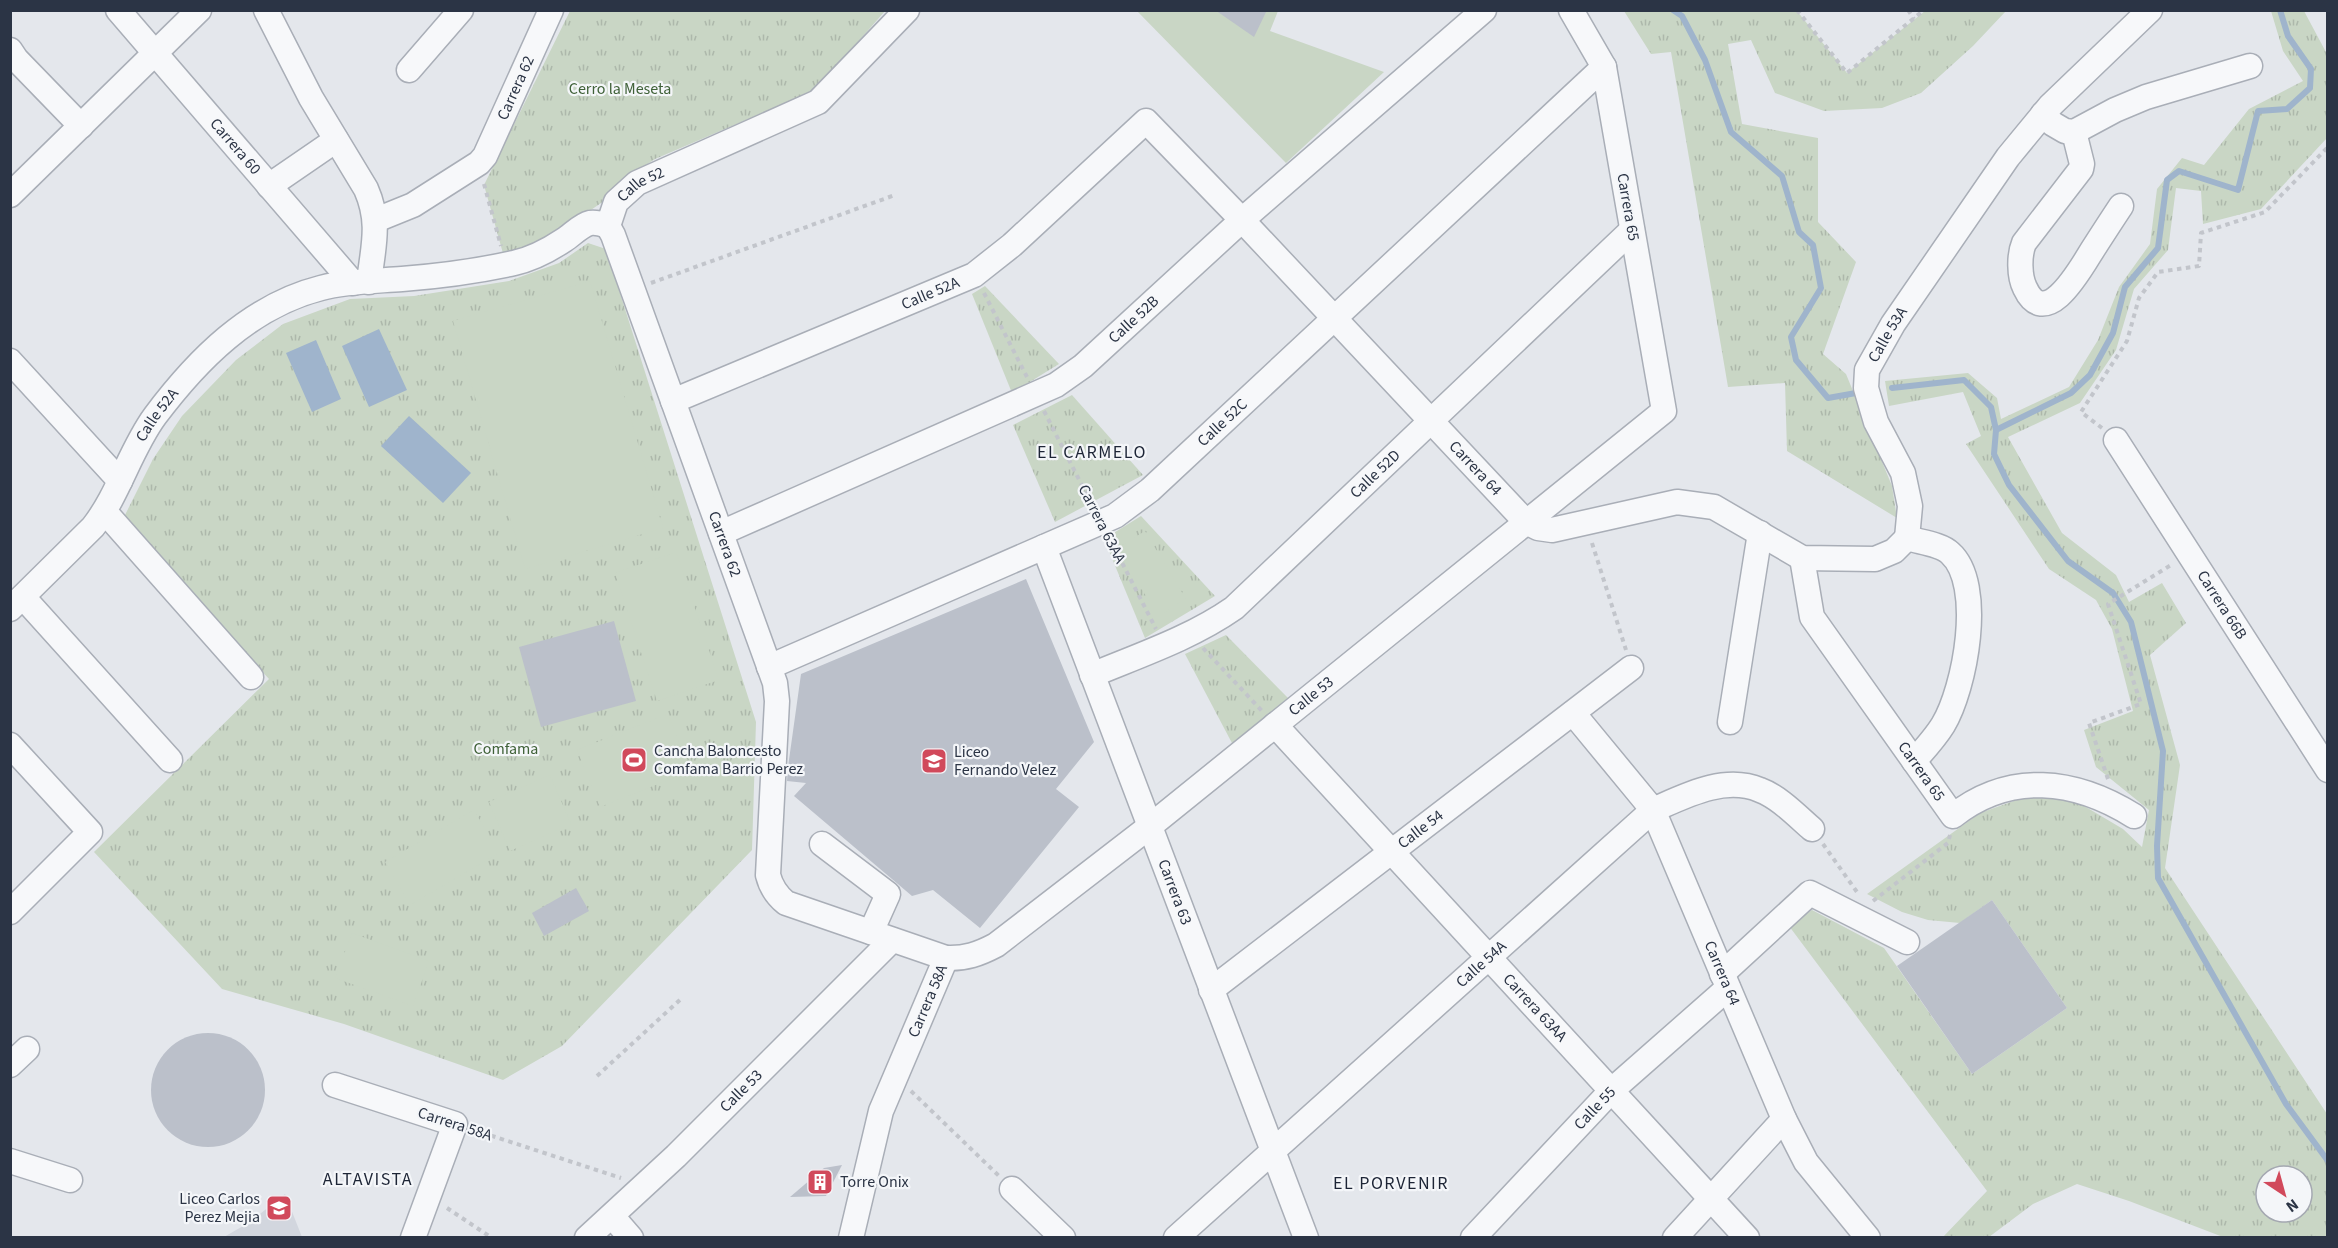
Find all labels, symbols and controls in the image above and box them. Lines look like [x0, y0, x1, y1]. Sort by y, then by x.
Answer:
street label: Carrera 62 [492, 52, 540, 124]
park label: Cerro la Meseta [569, 78, 671, 100]
street label: Carrera 60 [205, 113, 266, 180]
street label: Calle 52 [612, 161, 668, 207]
street label: Carrera 65 [1611, 171, 1645, 243]
street label: Calle 52A [898, 271, 963, 315]
street label: Calle 52B [1103, 290, 1164, 349]
street label: Calle 53A [1863, 302, 1913, 366]
street label: Calle 52A [130, 383, 184, 446]
street label: Calle 52C [1192, 394, 1252, 452]
street label: Carrera 64 [1444, 436, 1507, 501]
district label: EL CARMELO [1037, 440, 1147, 465]
street label: Calle 52D [1345, 444, 1405, 503]
street label: Carrera 63AA [1073, 481, 1131, 567]
street label: Carrera 62 [703, 508, 747, 580]
street label: Carrera 66B [2192, 566, 2252, 644]
street label: Calle 53 [1284, 671, 1338, 721]
street label: Carrera 65 [1893, 737, 1950, 806]
park label: Comfama [474, 738, 538, 760]
place label: Cancha Baloncesto Comfama Barrio Perez [654, 740, 803, 780]
place label: Liceo Fernando Velez [954, 741, 1056, 781]
sports icon: Cancha Baloncesto Comfama Barrio Perez [619, 745, 649, 775]
school or university icon: Liceo Fernando Velez [919, 746, 949, 776]
street label: Calle 54 [1393, 805, 1448, 854]
street label: Carrera 63 [1152, 856, 1197, 928]
street label: Calle 54A [1451, 935, 1511, 993]
street label: Carrera 64 [1699, 937, 1746, 1009]
street label: Carrera 58A [903, 961, 953, 1041]
street label: Carrera 63AA [1498, 969, 1572, 1047]
street label: Calle 53 [715, 1065, 767, 1117]
street label: Calle 55 [1569, 1082, 1621, 1135]
street label: Carrera 58A [415, 1102, 495, 1146]
north arrow [2254, 1164, 2314, 1224]
district label: ALTAVISTA [323, 1167, 413, 1192]
building icon: Torre Onix [805, 1167, 835, 1197]
place label: Torre Onix [840, 1171, 909, 1193]
district label: EL PORVENIR [1333, 1171, 1449, 1196]
place label: Liceo Carlos Perez Mejia [179, 1188, 260, 1228]
school or university icon: Liceo Carlos Perez Mejia [264, 1193, 294, 1223]
text: N [2281, 1193, 2303, 1217]

